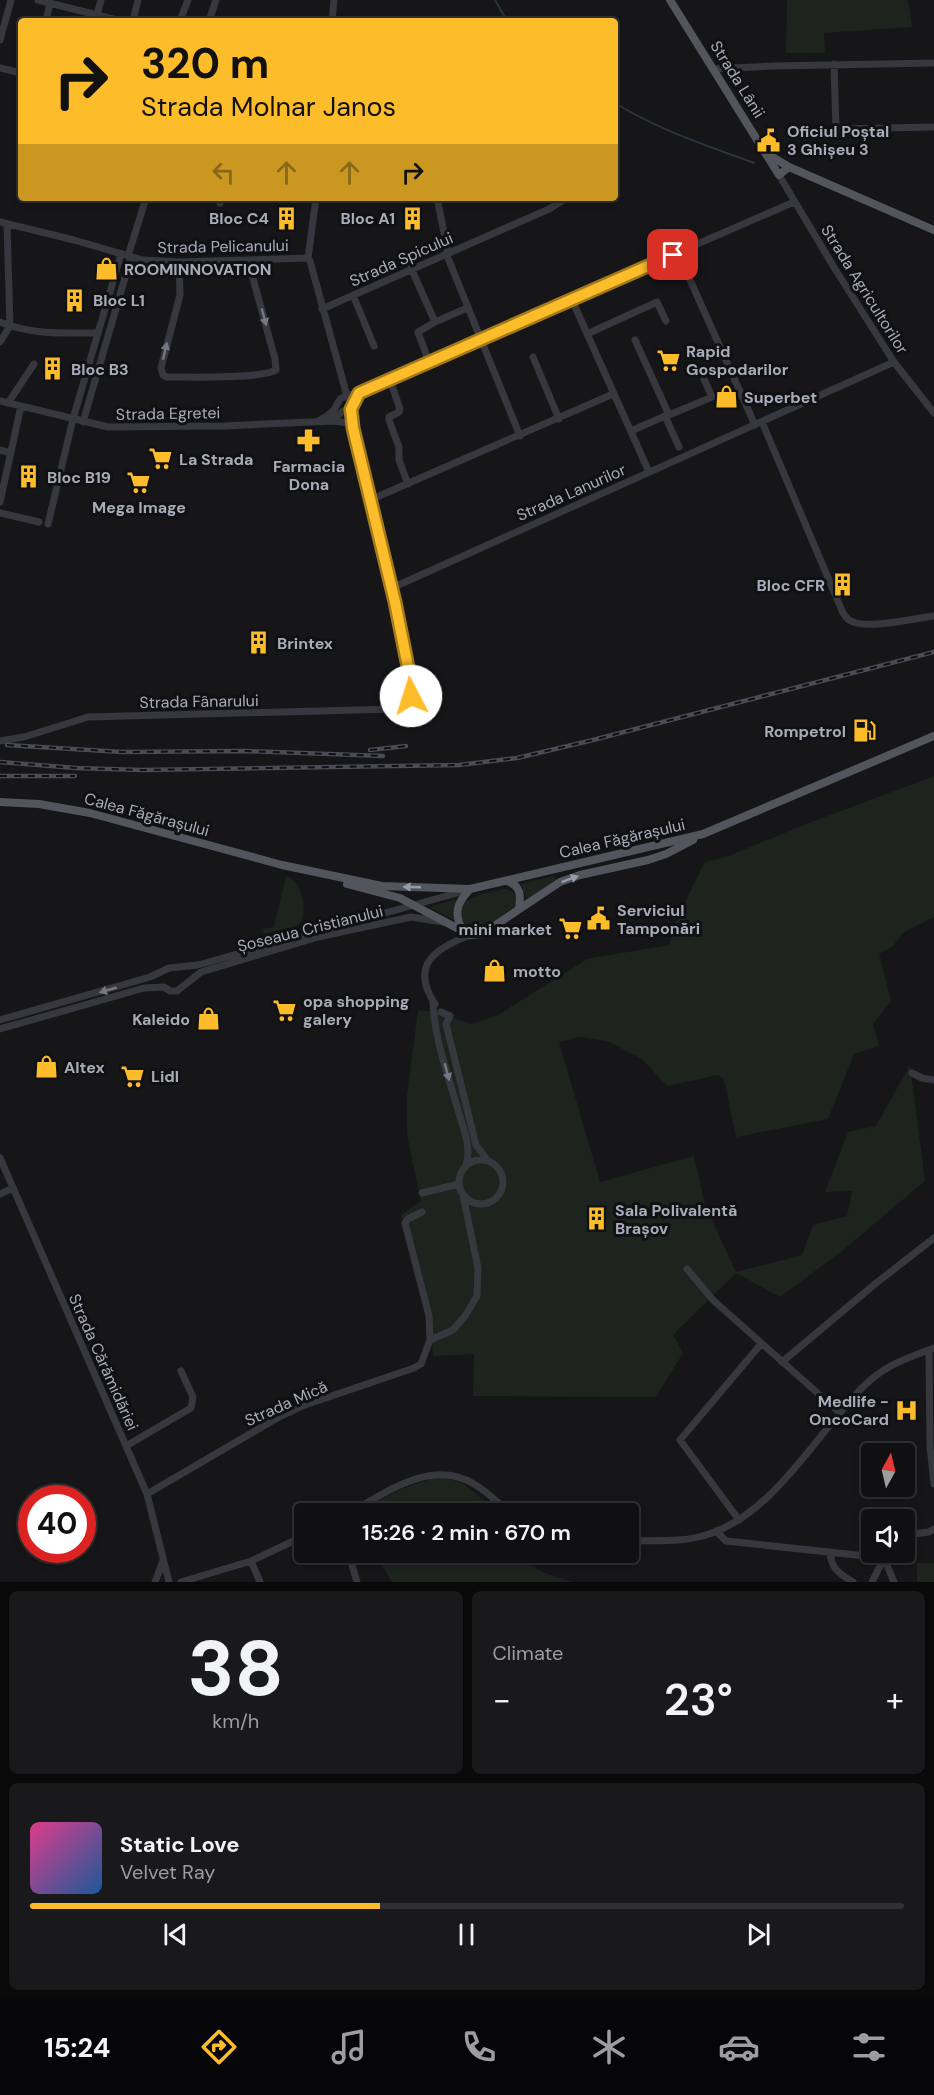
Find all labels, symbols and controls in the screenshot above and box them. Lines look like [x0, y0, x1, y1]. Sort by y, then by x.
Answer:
text: 320 m [141, 36, 269, 91]
street label: Strada Lânii [706, 37, 770, 122]
icon: right [42, 42, 120, 120]
text: Strada Molnar Janos [141, 89, 396, 124]
place label: Oficiul Poștal 3 Ghișeu 3 [787, 121, 889, 160]
public building icon: Oficiul Poștal 3 Ghișeu 3 [756, 127, 782, 153]
icon: left [207, 156, 240, 189]
icon: ahead [270, 156, 303, 189]
icon: ahead [333, 156, 366, 189]
icon: right [396, 156, 429, 189]
building icon: Bloc C4 [274, 205, 300, 231]
building icon: Bloc A1 [400, 205, 426, 231]
place label: Bloc C4 [209, 208, 269, 229]
place label: Bloc A1 [341, 208, 395, 229]
street label: Strada Agricultorilor [816, 221, 913, 358]
street label: Strada Spicului [346, 227, 456, 292]
pin [647, 229, 698, 280]
street label: Strada Pelicanului [157, 235, 289, 258]
icon: arrive [656, 238, 689, 271]
shop icon: ROOMINNOVATION [93, 256, 119, 282]
place label: ROOMINNOVATION [124, 259, 271, 280]
building icon: Bloc L1 [62, 287, 88, 313]
place label: Bloc L1 [93, 290, 145, 311]
one-way arrow [259, 307, 269, 326]
one-way arrow [161, 341, 170, 360]
place label: Rapid Gospodarilor [686, 341, 789, 380]
supermarket icon: Rapid Gospodarilor [655, 347, 681, 373]
building icon: Bloc B3 [40, 356, 66, 382]
place label: Bloc B3 [71, 359, 129, 380]
shop icon: Superbet [713, 384, 739, 410]
place label: Superbet [744, 387, 817, 408]
street label: Strada Egretei [116, 402, 220, 425]
pharmacy icon: Farmacia Dona [296, 428, 322, 454]
supermarket icon: La Strada [148, 446, 174, 472]
place label: La Strada [179, 449, 253, 470]
place label: Farmacia Dona [273, 456, 345, 495]
street label: Strada Lanurilor [513, 459, 629, 526]
building icon: Bloc B19 [16, 464, 42, 490]
place label: Bloc B19 [47, 467, 111, 488]
supermarket icon: Mega Image [126, 469, 152, 495]
place label: Mega Image [92, 497, 186, 518]
building icon: Bloc CFR [830, 572, 856, 598]
place label: Bloc CFR [756, 575, 825, 596]
building icon: Brintex [246, 630, 272, 656]
place label: Brintex [277, 633, 333, 654]
position arrow [379, 664, 443, 728]
street label: Strada Fânarului [139, 690, 259, 713]
fuel station icon: Rompetrol [851, 718, 877, 744]
place label: Rompetrol [764, 721, 846, 742]
street label: Calea Făgărașului [82, 788, 212, 841]
street label: Calea Făgărașului [557, 814, 687, 863]
one-way arrow [561, 873, 579, 883]
one-way arrow [402, 882, 421, 891]
street label: Șoseaua Cristianului [235, 900, 385, 957]
place label: Serviciul Tamponări [617, 900, 700, 939]
public building icon: Serviciul Tamponări [586, 906, 612, 932]
supermarket icon: mini market [557, 916, 583, 942]
place label: mini market [459, 919, 552, 940]
shop icon: motto [482, 958, 508, 984]
place label: motto [513, 961, 561, 982]
one-way arrow [99, 986, 117, 995]
place label: opa shopping galery [303, 991, 409, 1030]
supermarket icon: opa shopping galery [272, 997, 298, 1023]
shop icon: Kaleido [195, 1006, 221, 1032]
place label: Kaleido [132, 1009, 190, 1030]
shop icon: Altex [33, 1054, 59, 1080]
place label: Altex [64, 1057, 105, 1078]
supermarket icon: Lidl [120, 1063, 146, 1089]
one-way arrow [443, 1063, 453, 1081]
place label: Lidl [151, 1066, 179, 1087]
place label: Sala Polivalentă Brașov [615, 1200, 737, 1239]
building icon: Sala Polivalentă Brașov [584, 1206, 610, 1232]
street label: Strada Cărămidăriei [64, 1291, 143, 1434]
street label: Strada Mică [242, 1376, 331, 1431]
place label: Medlife - OncoCard [809, 1391, 889, 1430]
hospital icon: Medlife - OncoCard [894, 1397, 920, 1423]
north arrow [861, 1443, 915, 1497]
map controls [861, 1443, 915, 1563]
speed limit sign: 40 [18, 1485, 96, 1563]
button: sound [861, 1509, 915, 1563]
text: 15:26 · 2 min · 670 m [362, 1518, 571, 1547]
text: 38 [188, 1618, 284, 1719]
text: Climate [493, 1640, 563, 1666]
text: 23° [664, 1670, 733, 1729]
text: − [493, 1678, 511, 1721]
text: + [886, 1678, 904, 1721]
text: km/h [212, 1708, 259, 1734]
text: Static Love [120, 1830, 240, 1859]
text: Velvet Ray [120, 1859, 215, 1885]
icon: previous [159, 1918, 192, 1951]
icon: pause [450, 1918, 483, 1951]
icon: next [742, 1918, 775, 1951]
icon: directions [198, 2026, 240, 2068]
icon: music [328, 2026, 370, 2068]
icon: phone [458, 2026, 500, 2068]
icon: climate [588, 2026, 630, 2068]
icon: car [718, 2026, 760, 2068]
icon: filters [848, 2026, 890, 2068]
text: 15:24 [44, 2030, 110, 2065]

